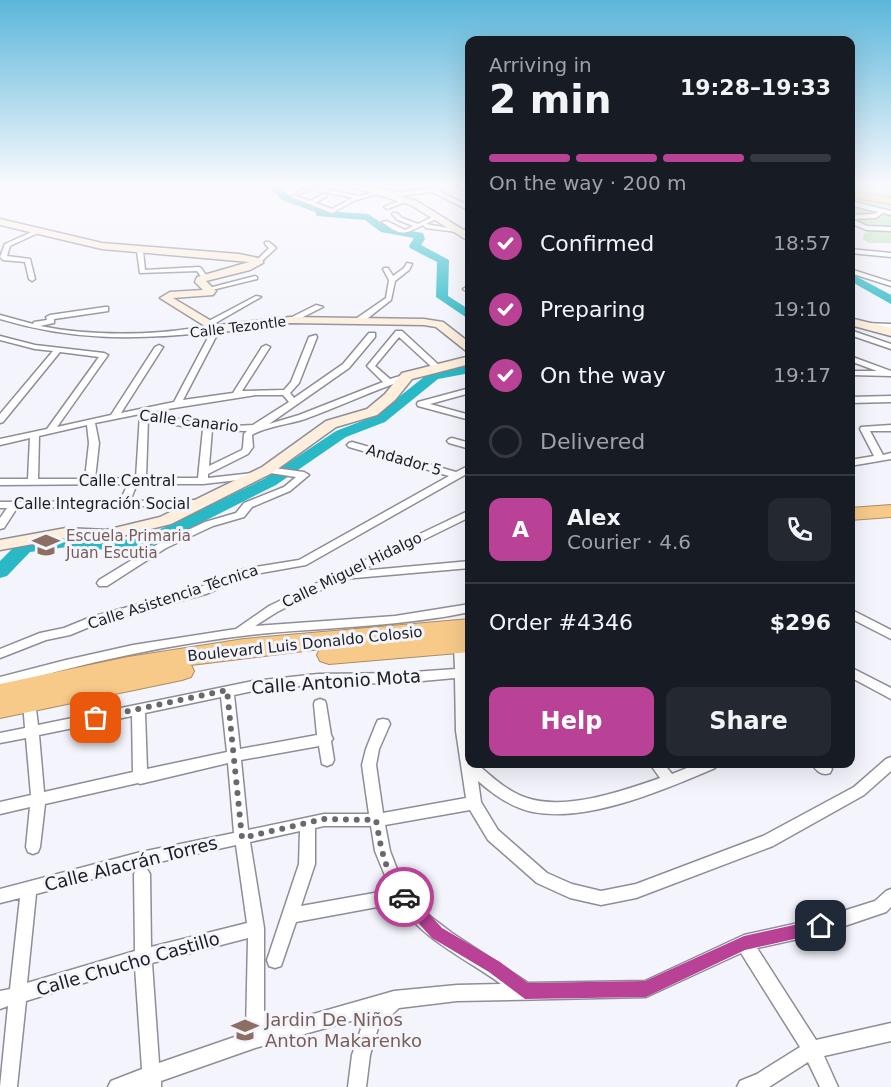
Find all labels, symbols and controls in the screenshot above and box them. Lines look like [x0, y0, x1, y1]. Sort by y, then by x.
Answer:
text: Arriving in [489, 53, 592, 77]
text: 19:28–19:33 [680, 75, 831, 100]
text: 2 min [489, 77, 611, 122]
text: On the way · 200 m [489, 171, 687, 195]
icon: check [489, 227, 522, 260]
text: Confirmed [540, 231, 654, 256]
text: 18:57 [773, 231, 831, 255]
icon: check [489, 293, 522, 326]
text: Preparing [540, 297, 646, 322]
text: 19:10 [773, 297, 831, 321]
street label: Calle Tezontle [189, 313, 287, 341]
icon: check [489, 359, 522, 392]
text: On the way [540, 363, 666, 388]
text: 19:17 [773, 363, 831, 387]
street label: Calle Canario [138, 406, 240, 436]
text: Delivered [540, 429, 645, 454]
street label: Andador 5 [364, 441, 444, 479]
street label: Calle Central [79, 472, 175, 490]
street label: Calle Integración Social [14, 495, 190, 513]
button: phone [768, 498, 831, 561]
text: Alex [567, 505, 621, 530]
text: A [512, 517, 529, 542]
place label: Escuela Primaria Juan Escutia [65, 527, 191, 562]
street label: Calle Miguel Hidalgo [279, 528, 425, 612]
school or university icon: Escuela Primaria Juan Escutia [31, 530, 61, 560]
text: Courier · 4.6 [567, 530, 691, 554]
street label: Calle Asistencia Técnica [85, 561, 261, 633]
text: Order #4346 [489, 610, 633, 635]
text: $296 [770, 610, 831, 635]
street label: Boulevard Luis Donaldo Colosio [187, 623, 423, 665]
street label: Calle Antonio Mota [250, 665, 421, 698]
button: Help [489, 687, 654, 756]
button: Share [666, 687, 831, 756]
pin [70, 692, 121, 743]
icon: bag [79, 701, 112, 734]
street label: Calle Alacrán Torres [42, 832, 220, 895]
courier [374, 867, 434, 927]
icon: car [388, 881, 421, 914]
pin [795, 900, 846, 951]
icon: home [804, 909, 837, 942]
street label: Calle Chucho Castillo [34, 927, 222, 1000]
place label: Jardin De Niños Anton Makarenko [264, 1009, 422, 1051]
school or university icon: Jardin De Niños Anton Makarenko [230, 1015, 260, 1045]

